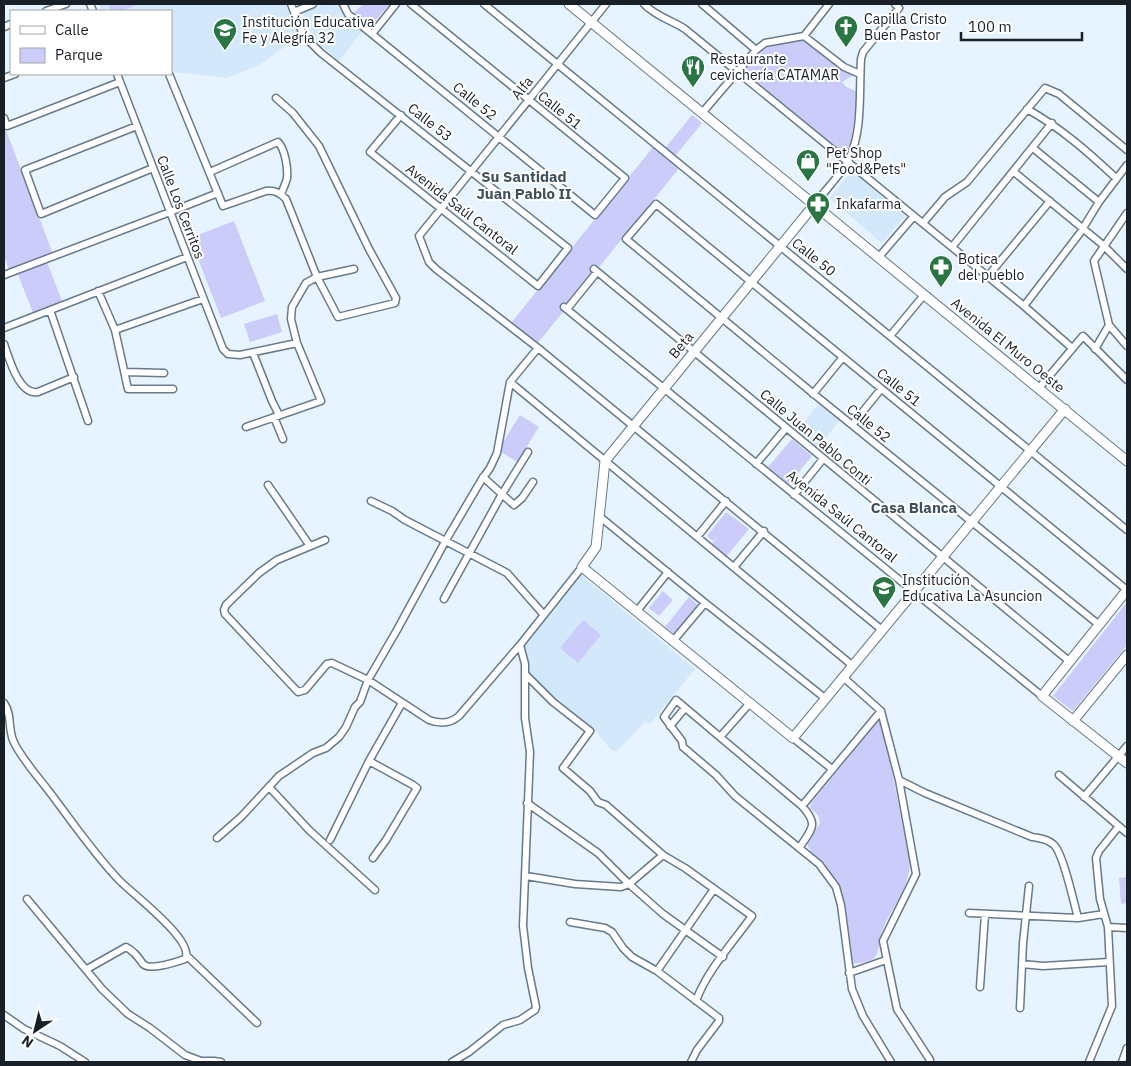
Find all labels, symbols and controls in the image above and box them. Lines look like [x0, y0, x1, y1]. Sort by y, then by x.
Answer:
legend [10, 10, 172, 75]
place label: Capilla Cristo Buen Pastor [864, 10, 947, 44]
scale bar [961, 10, 1082, 42]
place label: Institución Educativa Fe y Alegría 32 [242, 13, 375, 47]
church icon: Capilla Cristo Buen Pastor [833, 14, 859, 48]
school or university icon: Institución Educativa Fe y Alegría 32 [212, 17, 238, 51]
text: 100 m [968, 17, 1012, 36]
text: Calle [55, 20, 89, 39]
text: Parque [55, 45, 103, 64]
place label: Restaurante cevichería CATAMAR [710, 50, 839, 84]
restaurant icon: Restaurante cevichería CATAMAR [680, 54, 706, 88]
street label: Alfa [507, 72, 537, 103]
street label: Calle 52 [449, 78, 501, 124]
street label: Calle 51 [534, 87, 586, 133]
street label: Calle 53 [404, 99, 456, 145]
place label: Pet Shop "Food&Pets" [826, 144, 906, 178]
shop icon: Pet Shop "Food&Pets" [795, 148, 821, 182]
street label: Calle Los Cerritos [153, 153, 209, 261]
street label: Avenida Saúl Cantoral [402, 160, 522, 258]
district label: Su Santidad Juan Pablo II [476, 167, 572, 203]
pharmacy icon: Inkafarma [805, 191, 831, 225]
place label: Inkafarma [836, 195, 902, 213]
street label: Calle 50 [788, 234, 840, 280]
place label: Botica del pueblo [958, 250, 1025, 284]
pharmacy icon: Botica del pueblo [928, 254, 954, 288]
street label: Avenida El Muro Oeste [947, 294, 1069, 397]
street label: Beta [665, 328, 698, 362]
street label: Calle 51 [873, 364, 925, 410]
street label: Calle Juan Pablo Conti [756, 385, 876, 489]
street label: Calle 52 [843, 400, 895, 446]
street label: Avenida Saúl Cantoral [783, 466, 901, 566]
district label: Casa Blanca [871, 498, 958, 517]
place label: Institución Educativa La Asuncion [902, 571, 1042, 605]
school or university icon: Institución Educativa La Asuncion [871, 575, 897, 609]
north arrow [10, 1006, 60, 1056]
text: N [18, 1031, 37, 1052]

